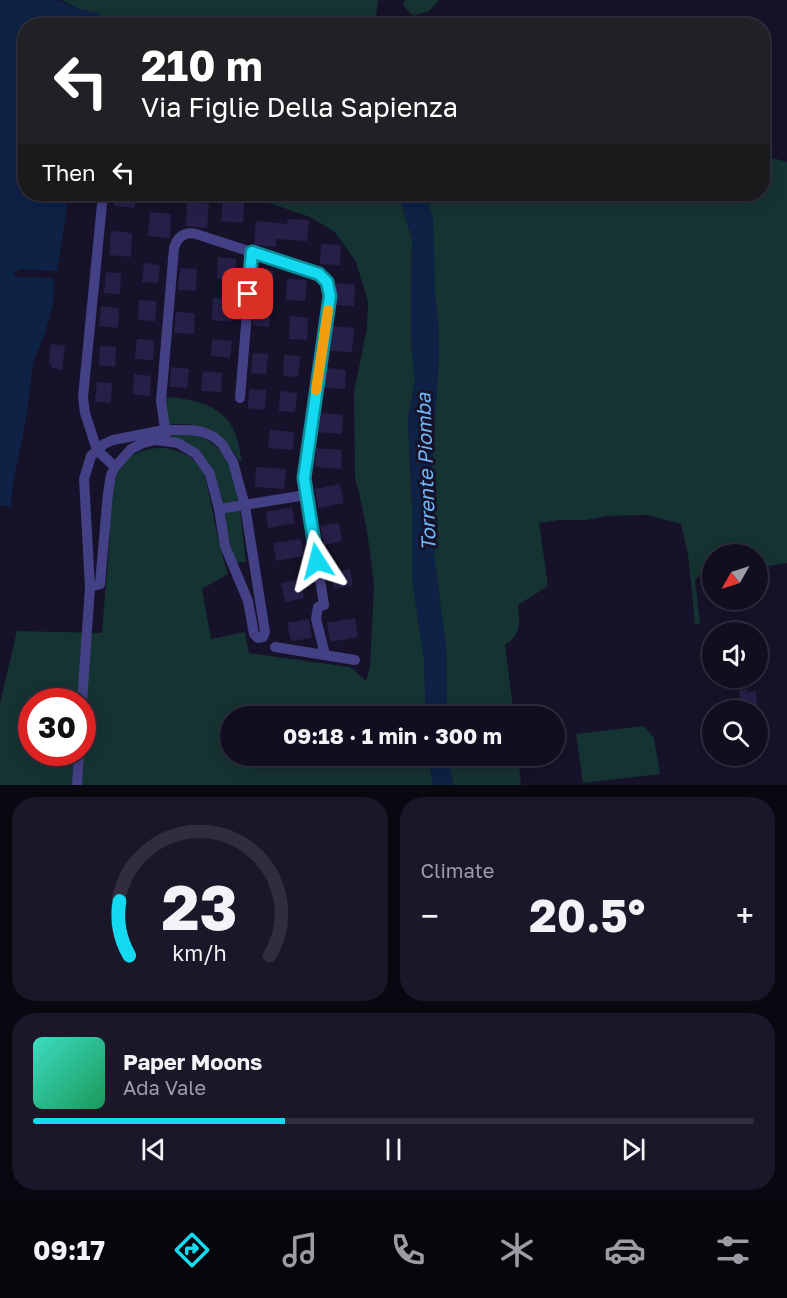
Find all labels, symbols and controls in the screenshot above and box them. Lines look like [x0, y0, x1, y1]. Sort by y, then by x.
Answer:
text: 210 m [141, 40, 263, 90]
icon: left [42, 42, 120, 120]
text: Via Figlie Della Sapienza [141, 91, 458, 123]
icon: left [107, 156, 140, 189]
text: Then [42, 159, 95, 186]
pin [222, 268, 273, 319]
icon: arrive [231, 277, 264, 310]
water label: Torrente Piomba [410, 392, 440, 551]
position arrow [285, 529, 349, 593]
north arrow [702, 544, 768, 610]
map controls [702, 544, 768, 766]
button: sound [702, 622, 768, 688]
speed limit sign: 30 [18, 688, 96, 766]
button: search [702, 700, 768, 766]
text: 09:18 · 1 min · 300 m [283, 722, 502, 749]
text: Climate [421, 858, 494, 882]
text: 23 [162, 869, 238, 944]
text: 20.5° [529, 888, 645, 942]
text: − [421, 896, 439, 935]
text: + [736, 896, 754, 935]
text: km/h [172, 940, 227, 966]
text: Paper Moons [123, 1048, 262, 1075]
text: Ada Vale [123, 1075, 206, 1099]
icon: previous [137, 1133, 170, 1166]
icon: pause [377, 1133, 410, 1166]
icon: next [617, 1133, 650, 1166]
icon: directions [171, 1229, 213, 1271]
icon: music [279, 1229, 321, 1271]
icon: phone [387, 1229, 429, 1271]
icon: climate [496, 1229, 538, 1271]
icon: car [604, 1229, 646, 1271]
icon: filters [712, 1229, 754, 1271]
text: 09:17 [33, 1234, 105, 1266]

